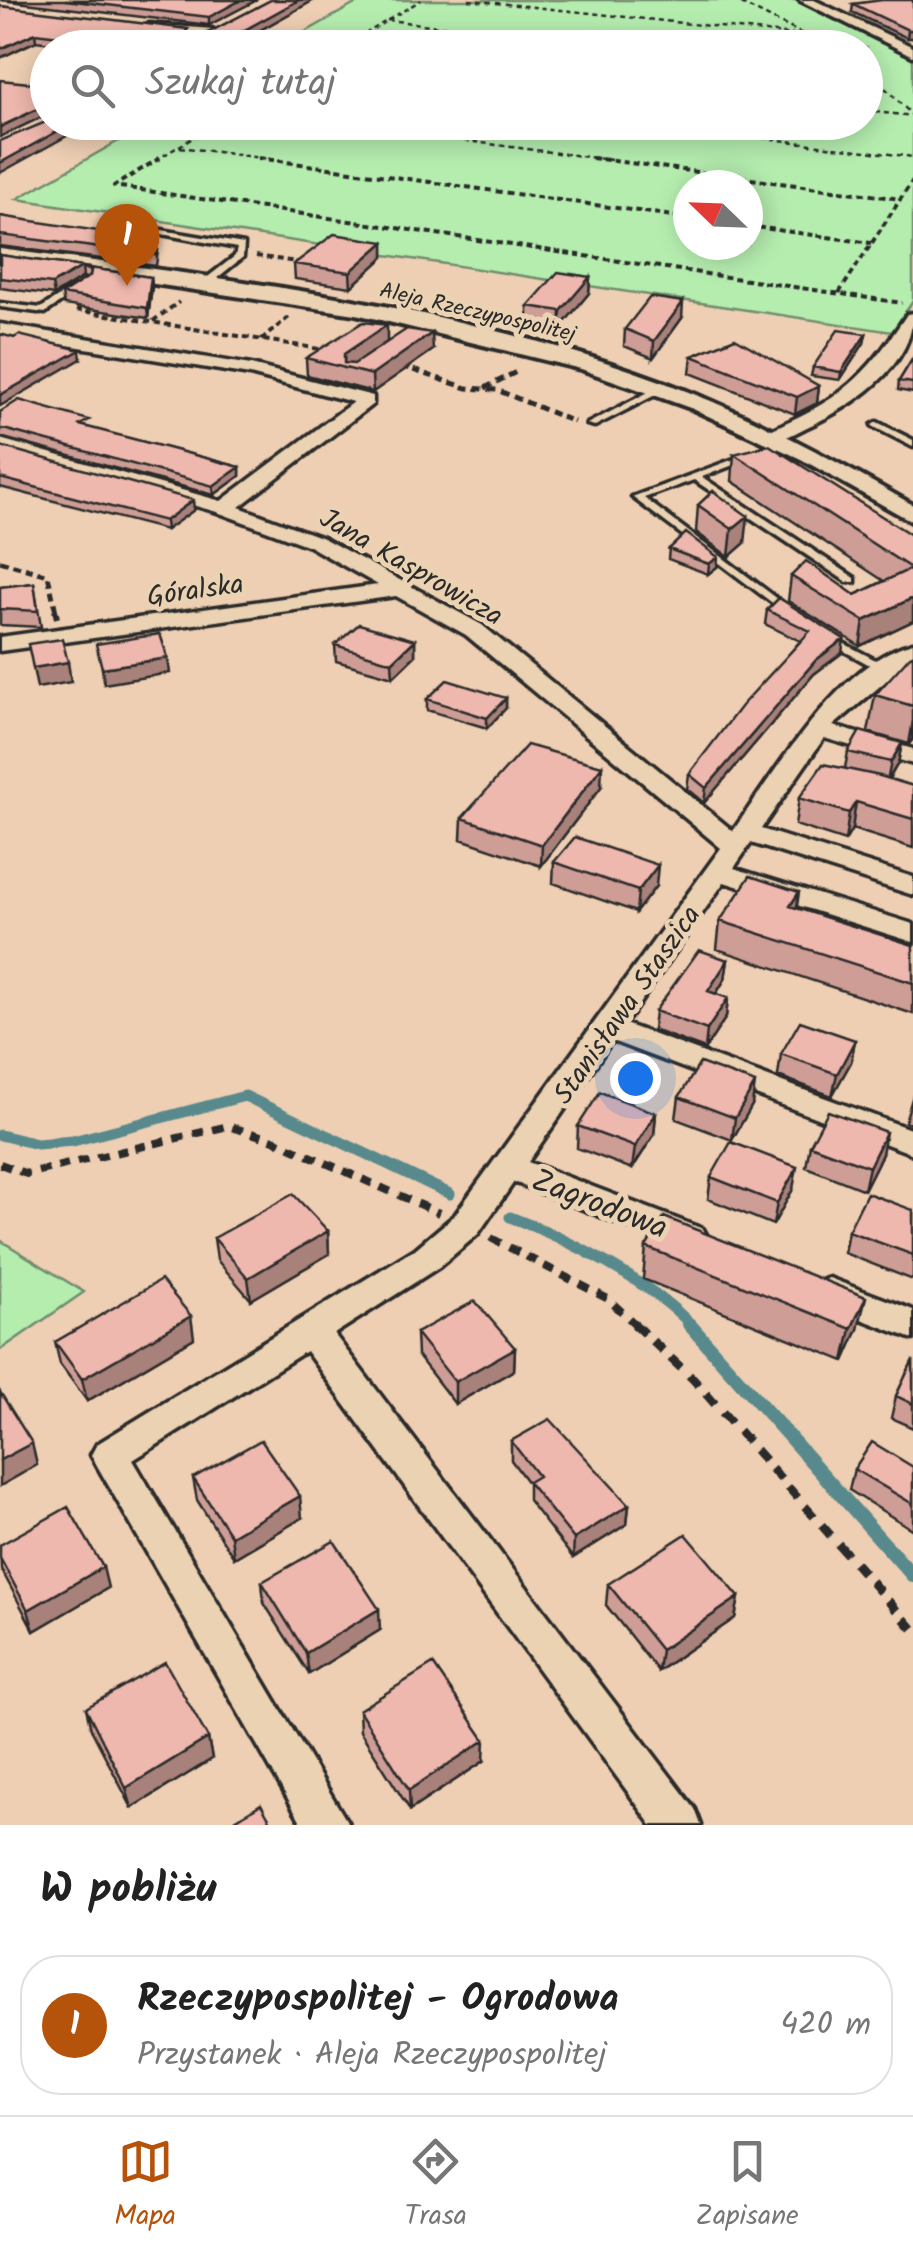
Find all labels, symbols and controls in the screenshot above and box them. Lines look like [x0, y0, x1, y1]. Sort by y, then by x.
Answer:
search box [30, 30, 883, 140]
text: Szukaj tutaj [145, 55, 336, 115]
icon: search [65, 58, 120, 113]
north arrow [673, 170, 763, 260]
pin: 1 [94, 204, 160, 286]
street label: Aleja Rzeczypospolitej [376, 274, 580, 353]
street label: Jana Kasprowicza [310, 497, 511, 639]
street label: Góralska [144, 562, 247, 621]
street label: Stanisława Staszica [542, 897, 714, 1114]
your location [610, 1053, 661, 1104]
street label: Zagrodowa [524, 1156, 675, 1255]
text: W pobliżu [40, 1857, 216, 1924]
text: Rzeczypospolitej - Ogrodowa [137, 1970, 619, 2030]
text: 1 [70, 2000, 79, 2051]
text: 420 m [780, 2000, 871, 2051]
text: Przystanek · Aleja Rzeczypospolitej [137, 2030, 607, 2081]
tab: Mapa [114, 2134, 176, 2239]
tab: Trasa [405, 2134, 467, 2239]
tab: Zapisane [696, 2134, 799, 2239]

